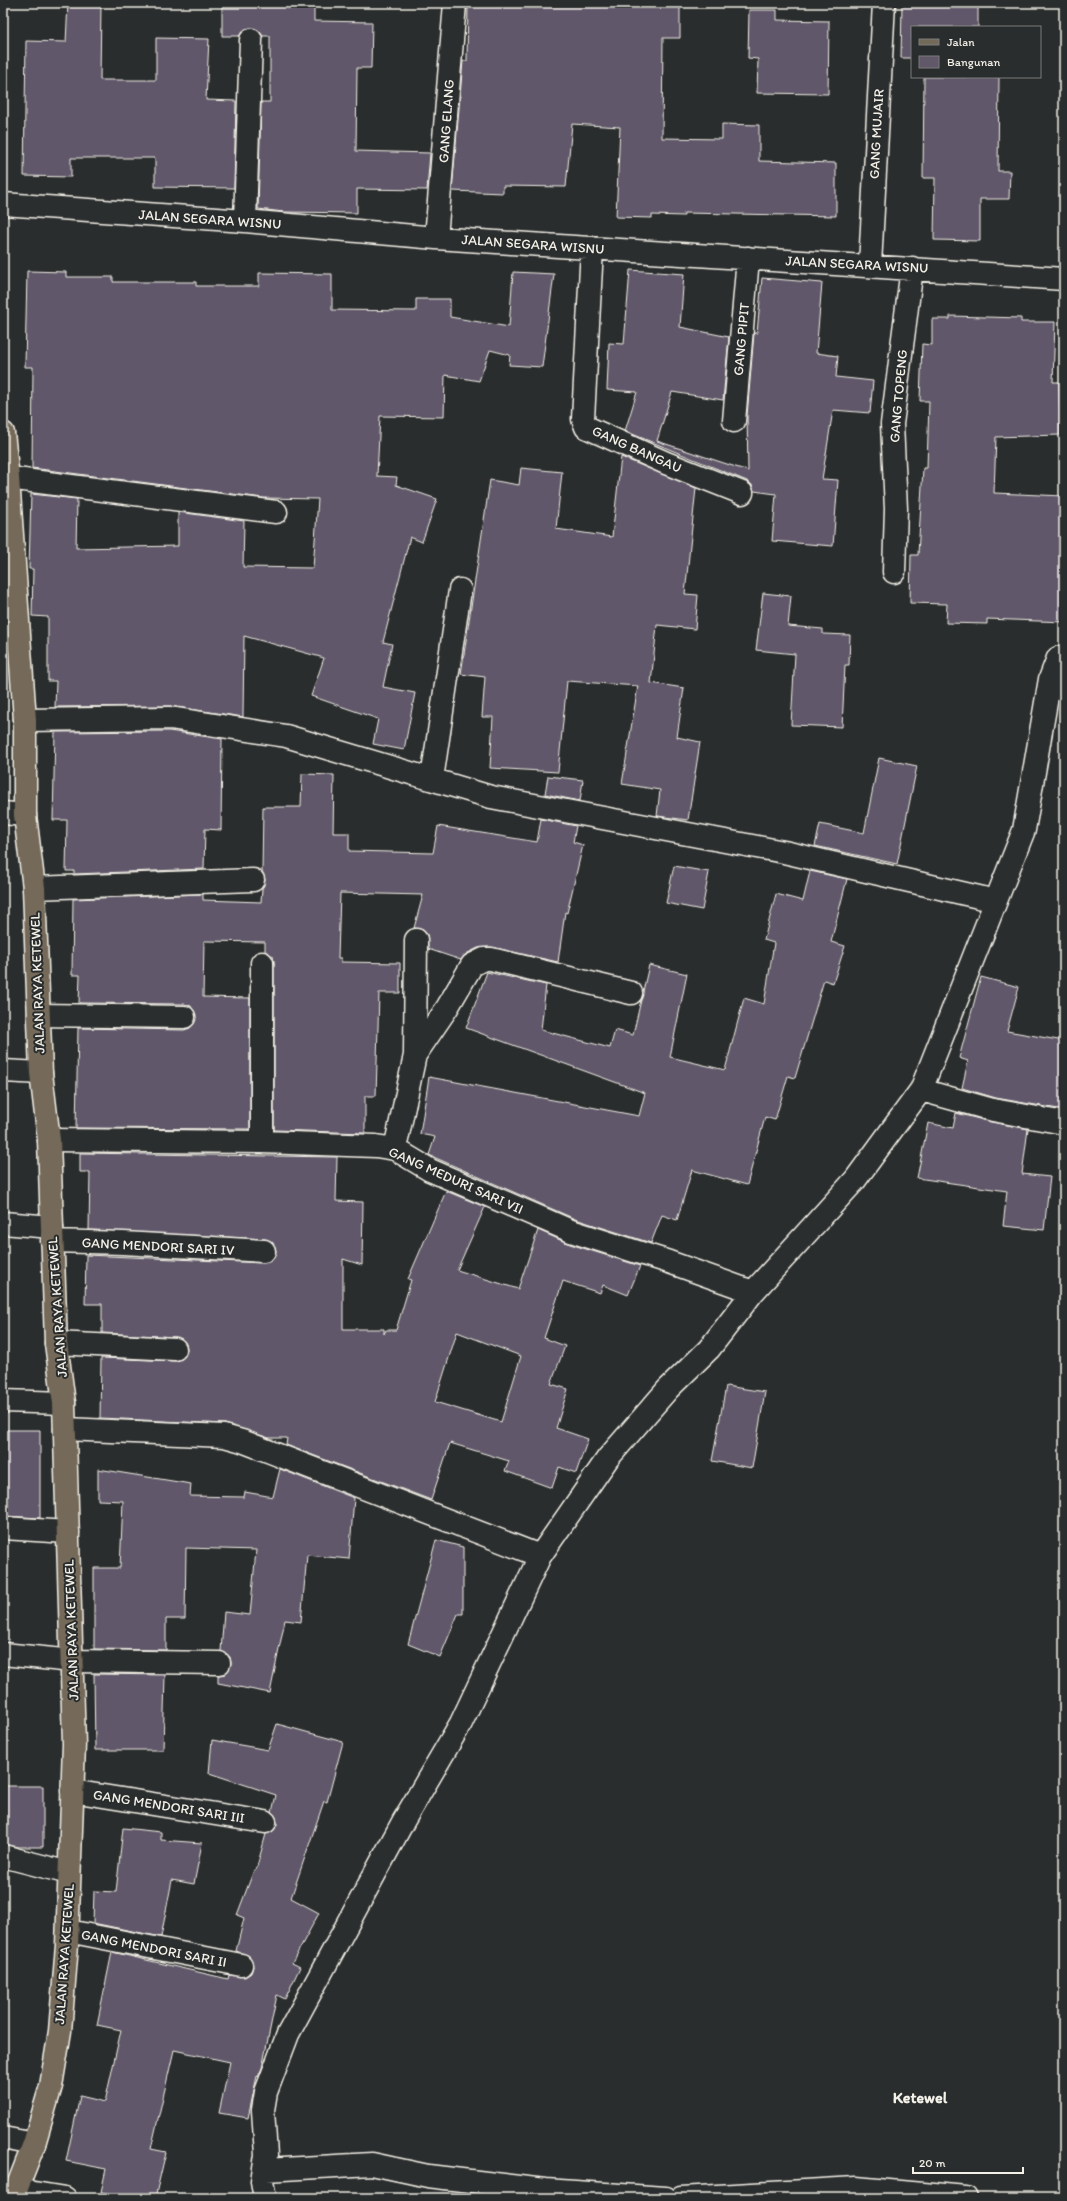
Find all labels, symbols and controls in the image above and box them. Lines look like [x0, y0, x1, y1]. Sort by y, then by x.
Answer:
legend [911, 26, 1041, 78]
text: Jalan [947, 35, 975, 49]
text: Bangunan [947, 55, 1000, 69]
street label: GANG ELANG [435, 79, 458, 163]
street label: GANG MUJAIR [866, 88, 887, 180]
street label: JALAN SEGARA WISNU [138, 206, 282, 233]
street label: JALAN SEGARA WISNU [461, 231, 605, 258]
street label: JALAN SEGARA WISNU [785, 252, 929, 277]
street label: GANG PIPIT [730, 302, 753, 376]
street label: GANG TOPENG [886, 349, 911, 443]
street label: GANG BANGAU [589, 422, 684, 477]
street label: JALAN RAYA KETEWEL [27, 912, 48, 1054]
street label: GANG MEDURI SARI VII [386, 1143, 526, 1218]
street label: GANG MENDORI SARI IV [81, 1234, 235, 1259]
street label: JALAN RAYA KETEWEL [44, 1236, 71, 1378]
street label: JALAN RAYA KETEWEL [61, 1559, 82, 1701]
street label: GANG MENDORI SARI III [92, 1786, 246, 1827]
street label: JALAN RAYA KETEWEL [51, 1883, 78, 2025]
street label: GANG MENDORI SARI II [80, 1926, 228, 1971]
district label: Ketewel [893, 2088, 948, 2107]
scale bar [913, 2149, 1023, 2175]
text: 20 m [919, 2156, 946, 2170]

